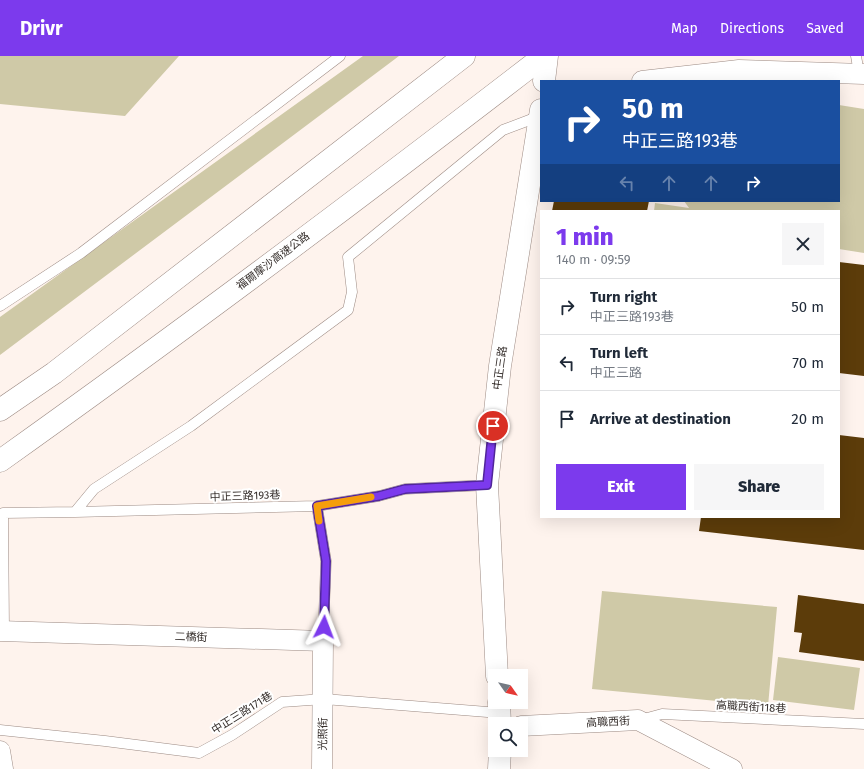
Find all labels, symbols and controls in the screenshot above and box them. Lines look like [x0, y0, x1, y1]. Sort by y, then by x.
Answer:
text: Drivr [20, 17, 63, 40]
text: Map [671, 20, 698, 37]
text: Directions [720, 20, 784, 37]
text: Saved [806, 20, 844, 37]
text: 50 m [622, 92, 684, 125]
icon: right [556, 96, 608, 148]
text: 中正三路193巷 [622, 130, 738, 152]
icon: left [616, 172, 638, 194]
icon: ahead [658, 172, 680, 194]
icon: ahead [700, 172, 722, 194]
icon: right [742, 172, 764, 194]
text: 1 min [556, 223, 614, 251]
button: close [782, 223, 824, 265]
street label: 福爾摩沙高速公路 [234, 229, 312, 293]
text: 140 m · 09:59 [556, 252, 631, 267]
text: Turn right [590, 288, 657, 306]
icon: right [556, 296, 578, 318]
text: 50 m [791, 298, 824, 316]
text: 中正三路193巷 [590, 309, 674, 324]
text: Turn left [590, 344, 648, 362]
street label: 中正三路 [491, 345, 509, 391]
icon: left [556, 352, 578, 374]
text: 70 m [792, 354, 824, 372]
text: 中正三路 [590, 365, 642, 380]
icon: arrive [556, 408, 578, 430]
pin [476, 409, 510, 443]
text: Arrive at destination [590, 410, 731, 428]
text: 20 m [791, 410, 824, 428]
icon: arrive [482, 415, 504, 437]
button: Exit [556, 464, 686, 510]
button: Share [694, 464, 824, 510]
street label: 中正三路193巷 [209, 488, 281, 504]
position arrow [303, 606, 345, 648]
street label: 二橋街 [174, 630, 208, 644]
north arrow [488, 669, 528, 709]
map controls [488, 669, 528, 757]
street label: 中正三路171巷 [209, 689, 275, 737]
street label: 高職西街118巷 [715, 699, 787, 715]
street label: 高職西街 [586, 714, 630, 730]
street label: 光照街 [316, 717, 330, 751]
button: search [488, 717, 528, 757]

